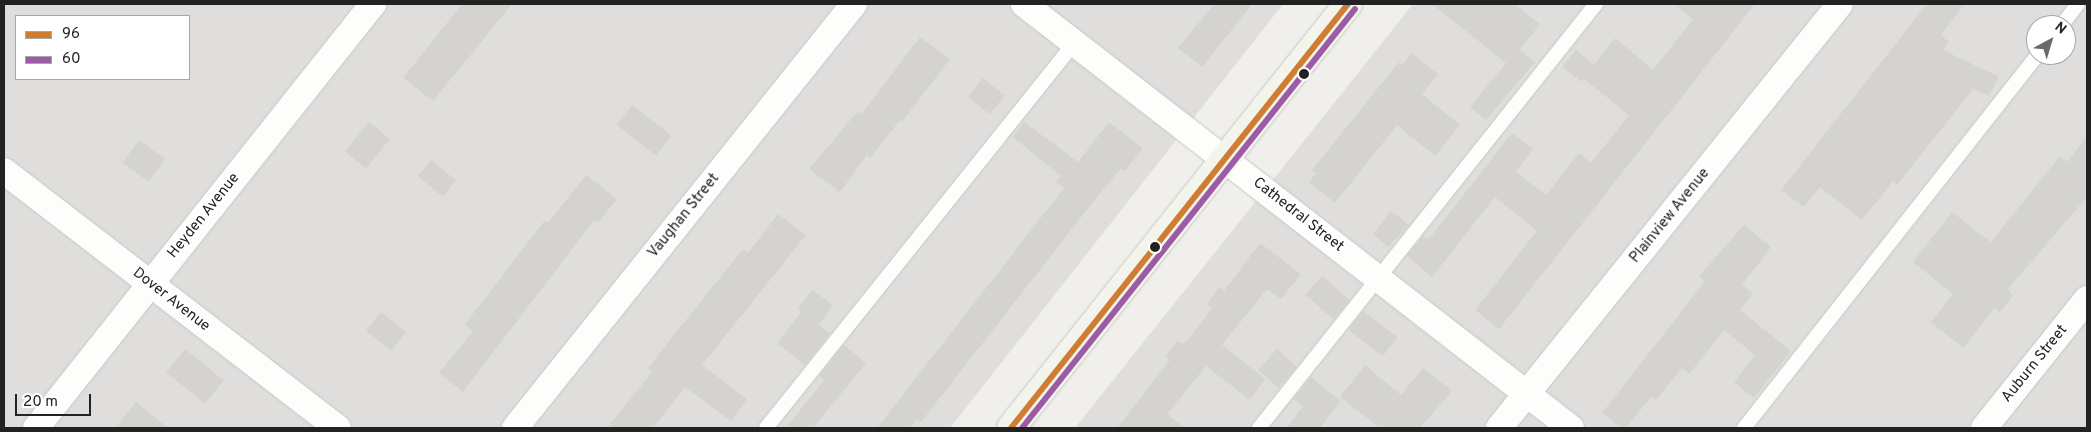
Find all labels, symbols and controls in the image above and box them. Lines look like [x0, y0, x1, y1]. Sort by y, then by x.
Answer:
legend [15, 15, 190, 80]
north arrow [2026, 15, 2076, 65]
text: N [2051, 19, 2069, 39]
text: 96 [62, 25, 80, 44]
text: 60 [62, 50, 81, 69]
unlabelled marker [1299, 69, 1309, 79]
street label: Plainview Avenue [1626, 165, 1714, 267]
street label: Heyden Avenue [164, 170, 244, 262]
street label: Vaughan Street [644, 170, 724, 262]
street label: Cathedral Street [1249, 174, 1347, 256]
unlabelled marker [1150, 242, 1160, 252]
street label: Dover Avenue [129, 264, 213, 336]
street label: Auburn Street [1998, 322, 2072, 406]
scale bar [18, 384, 94, 416]
text: 20 m [23, 393, 58, 412]

